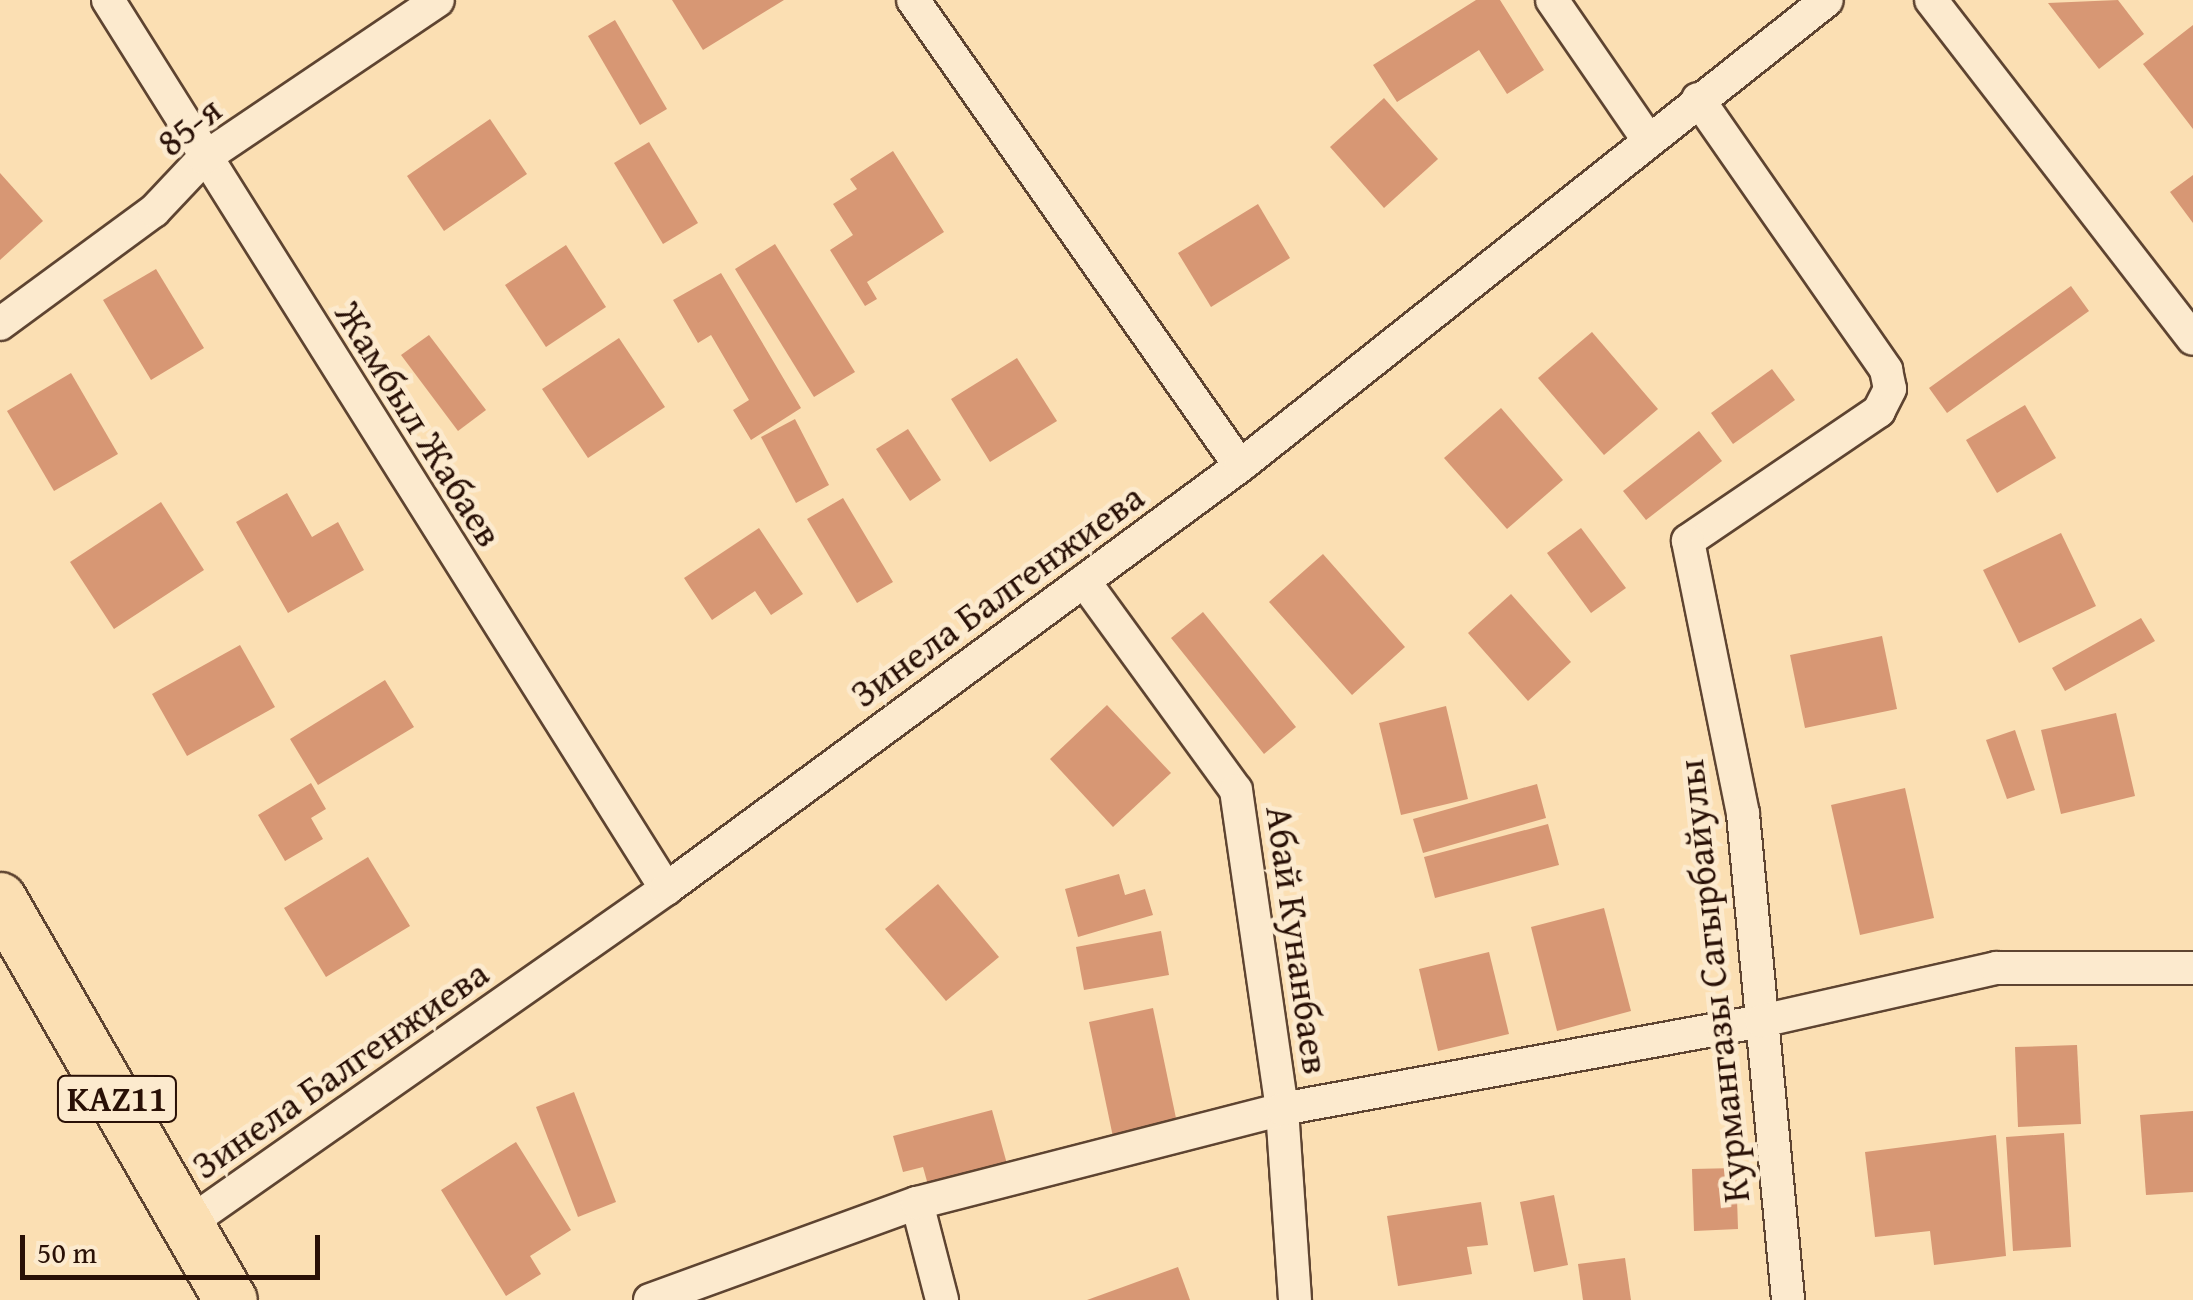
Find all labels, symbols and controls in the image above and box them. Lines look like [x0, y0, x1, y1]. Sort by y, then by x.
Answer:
street label: 85-я [148, 87, 230, 165]
street label: Жамбыл Жабаев [325, 293, 513, 555]
street label: Зинела Балгенжиева [842, 473, 1152, 717]
street label: Курмангазы Сагырбайулы [1667, 757, 1759, 1205]
street label: Абай Кунанбаев [1257, 803, 1339, 1077]
street label: Зинела Балгенжиева [183, 950, 497, 1188]
road number: KAZ11 [54, 1069, 180, 1129]
scale bar [25, 1215, 325, 1277]
text: 50 m [37, 1230, 97, 1274]

